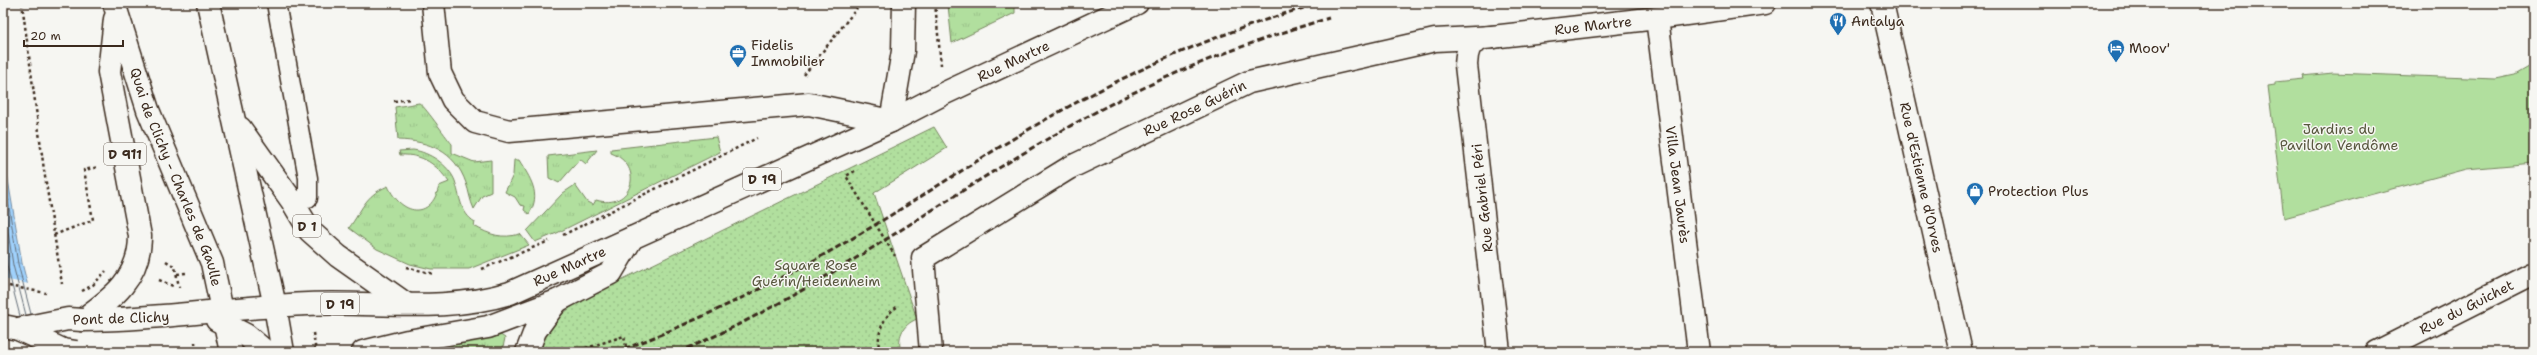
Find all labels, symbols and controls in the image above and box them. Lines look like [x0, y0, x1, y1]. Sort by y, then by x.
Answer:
restaurant icon: Antalya [1828, 11, 1848, 36]
street label: Rue Martre [1553, 12, 1633, 39]
place label: Antalya [1851, 12, 1905, 30]
scale bar [24, 22, 123, 48]
text: 20 m [30, 28, 61, 44]
place label: Fidelis Immobilier [751, 36, 825, 70]
street label: Rue Martre [974, 36, 1052, 86]
hotel icon: Moov' [2106, 38, 2126, 63]
place label: Moov' [2129, 39, 2170, 57]
office icon: Fidelis Immobilier [728, 43, 748, 68]
street label: Quai de Clichy - Charles de Gaulle [126, 65, 226, 288]
street label: Rue Rose Guérin [1140, 76, 1249, 140]
street label: Rue d'Estienne d'Orves [1896, 100, 1947, 255]
park label: Jardins du Pavillon Vendôme [2280, 120, 2398, 154]
street label: Villa Jean Jaurès [1662, 125, 1694, 245]
road number: D 911 [104, 143, 146, 165]
street label: Rue Gabriel Péri [1467, 143, 1497, 253]
road number: D 19 [743, 168, 781, 190]
shop icon: Protection Plus [1965, 181, 1985, 206]
place label: Protection Plus [1988, 182, 2089, 200]
road number: D 1 [293, 215, 321, 237]
street label: Rue Martre [530, 242, 609, 290]
park label: Square Rose Guérin/Heidenheim [752, 256, 880, 290]
street label: Rue du Guichet [2416, 276, 2516, 338]
road number: D 19 [321, 293, 359, 315]
street label: Pont de Clichy [72, 307, 170, 329]

